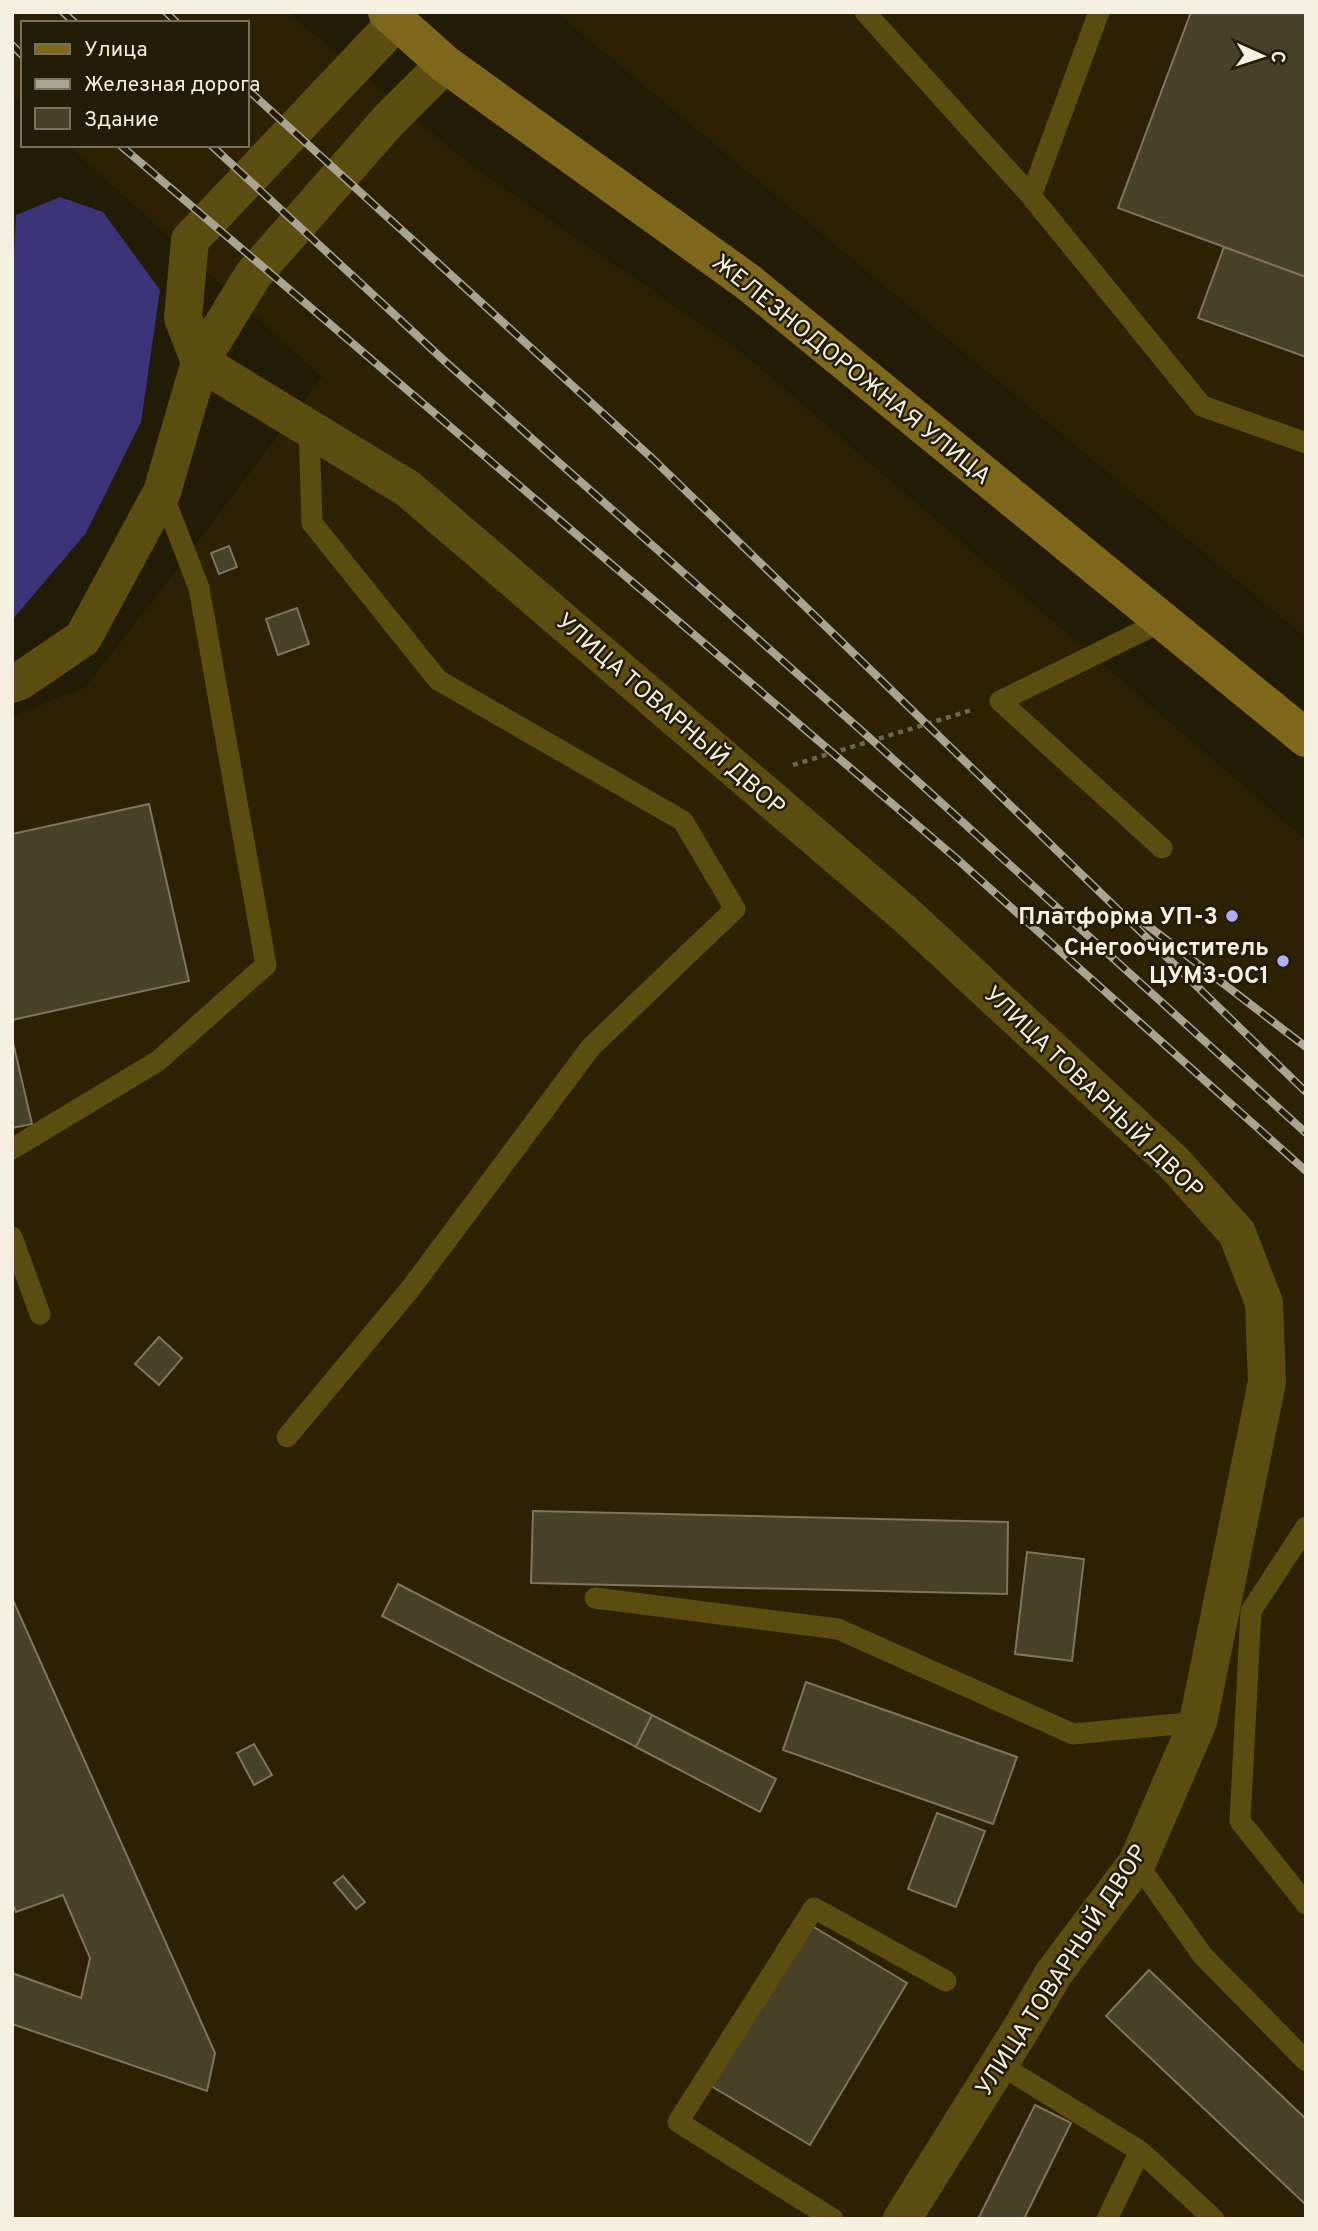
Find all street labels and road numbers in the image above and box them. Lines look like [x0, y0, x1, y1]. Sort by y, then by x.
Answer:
street label: ЖЕЛЕЗНОДОРОЖНАЯ УЛИЦА [705, 249, 996, 492]
street label: УЛИЦА ТОВАРНЫЙ ДВОР [549, 606, 792, 823]
street label: УЛИЦА ТОВАРНЫЙ ДВОР [976, 979, 1210, 1206]
street label: УЛИЦА ТОВАРНЫЙ ДВОР [968, 1839, 1155, 2103]

